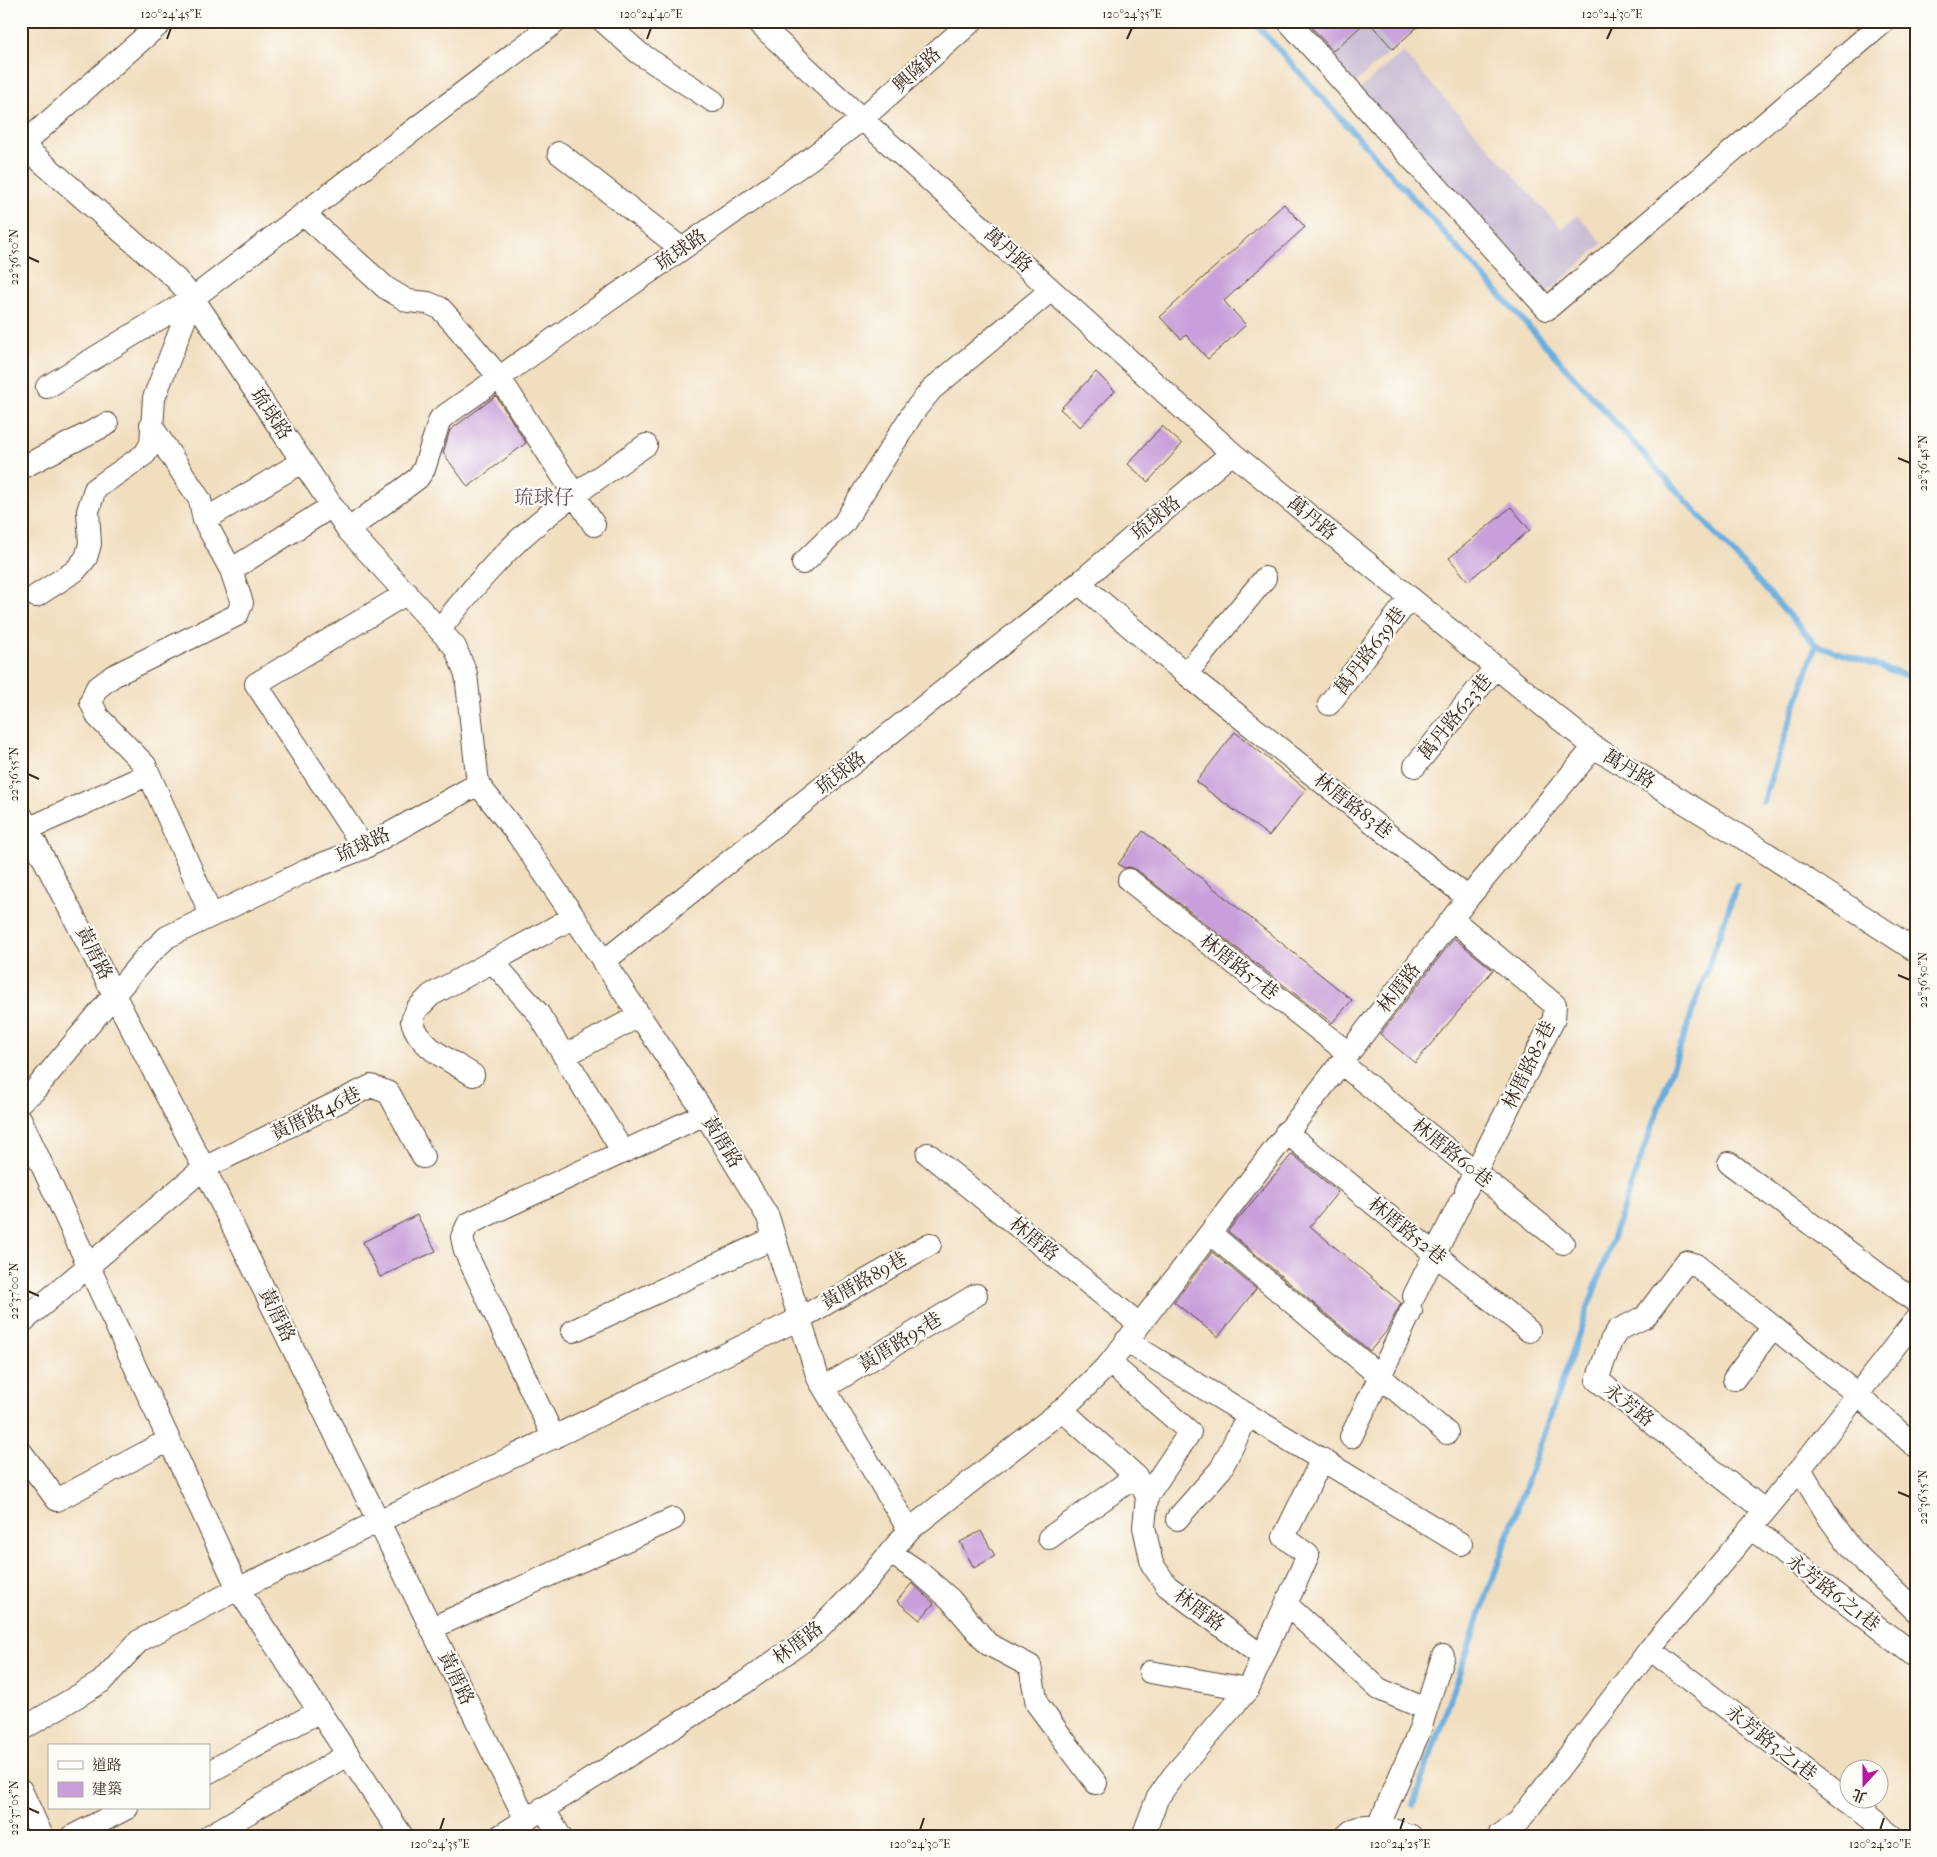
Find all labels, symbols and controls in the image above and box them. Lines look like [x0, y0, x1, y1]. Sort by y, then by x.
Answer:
text: 120°24'45"E [140, 7, 202, 21]
text: 120°24'40"E [620, 7, 682, 21]
text: 120°24'35"E [1102, 7, 1162, 21]
text: 120°24'30"E [1582, 7, 1642, 21]
street label: 興隆路 [888, 43, 946, 97]
street label: 萬丹路 [979, 223, 1037, 277]
street label: 琉球路 [651, 225, 711, 275]
text: 22°36'50"N [7, 229, 21, 285]
street label: 琉球路 [246, 384, 296, 444]
text: 22°36'45"N [1916, 435, 1930, 491]
district label: 琉球仔 [514, 486, 574, 509]
street label: 琉球路 [1127, 491, 1185, 545]
street label: 萬丹路 [1283, 492, 1341, 544]
street label: 萬丹路639巷 [1330, 603, 1410, 699]
street label: 萬丹路623巷 [1414, 670, 1496, 764]
street label: 萬丹路 [1599, 745, 1659, 793]
text: 22°36'55"N [7, 747, 21, 801]
street label: 琉球路 [812, 747, 870, 799]
street label: 林厝路83巷 [1309, 769, 1397, 843]
street label: 琉球路 [333, 823, 393, 867]
street label: 黃厝路 [71, 923, 117, 983]
street label: 林厝路57巷 [1195, 930, 1283, 1004]
text: 22°36'50"N [1916, 952, 1930, 1008]
street label: 林厝路 [1373, 959, 1425, 1017]
street label: 林厝路82巷 [1498, 1017, 1560, 1113]
street label: 黃厝路46巷 [267, 1083, 365, 1145]
street label: 黃厝路 [698, 1112, 746, 1172]
street label: 林厝路60巷 [1407, 1114, 1497, 1192]
street label: 林厝路52巷 [1364, 1193, 1450, 1269]
street label: 林厝路 [1005, 1213, 1063, 1265]
street label: 黃厝路89巷 [817, 1248, 911, 1314]
text: 22°37'00"N [7, 1262, 21, 1320]
street label: 黃厝路 [255, 1285, 299, 1345]
street label: 黃厝路95巷 [854, 1308, 946, 1376]
street label: 永芳路 [1600, 1379, 1658, 1431]
text: 22°36'55"N [1916, 1470, 1930, 1524]
street label: 永芳路6之1巷 [1782, 1550, 1884, 1636]
street label: 林厝路 [1169, 1584, 1229, 1636]
street label: 林厝路 [769, 1617, 827, 1669]
street label: 黃厝路 [434, 1648, 478, 1708]
street label: 永芳路3之1巷 [1721, 1701, 1821, 1785]
legend [48, 1744, 210, 1810]
text: 道路 [92, 1756, 122, 1774]
north arrow [1840, 1760, 1890, 1810]
text: 22°37'05"N [7, 1780, 21, 1836]
text: 建築 [92, 1780, 122, 1798]
text: 北 [1850, 1785, 1869, 1806]
text: 120°24'35"E [410, 1837, 470, 1851]
text: 120°24'30"E [890, 1837, 950, 1851]
text: 120°24'25"E [1370, 1837, 1430, 1851]
text: 120°24'20"E [1849, 1837, 1911, 1851]

